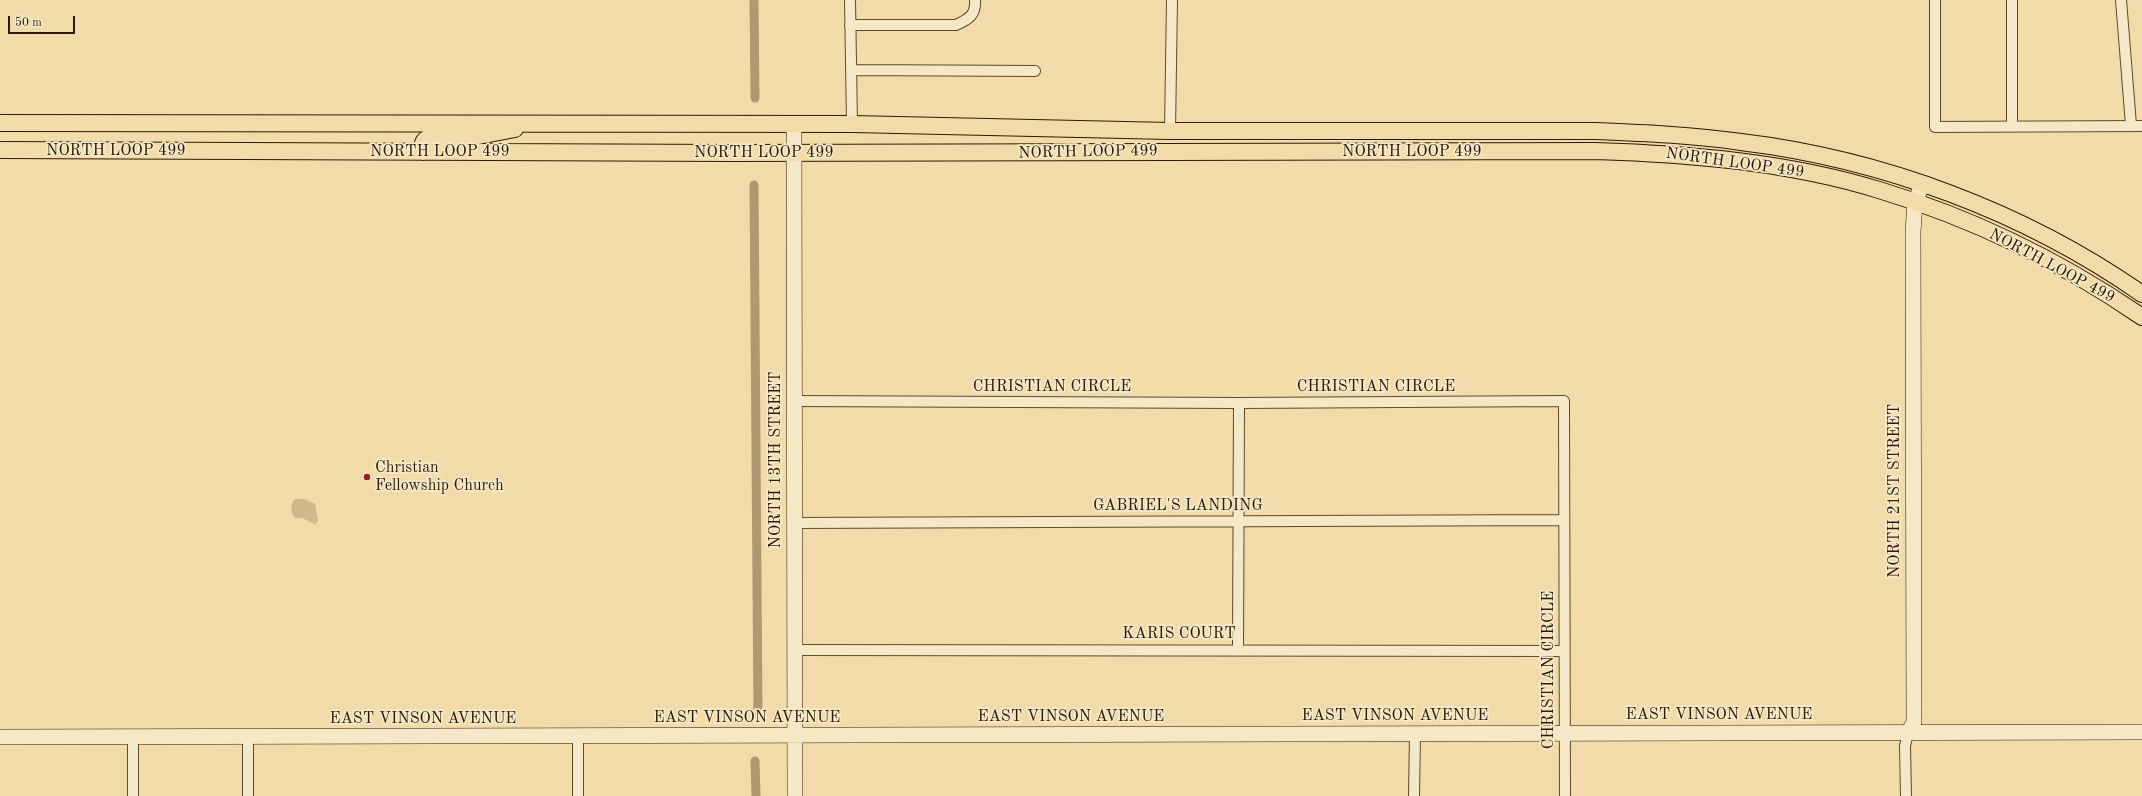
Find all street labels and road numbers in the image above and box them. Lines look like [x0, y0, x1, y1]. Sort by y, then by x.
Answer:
street label: NORTH LOOP 499 [46, 141, 186, 161]
street label: NORTH LOOP 499 [1018, 141, 1158, 163]
street label: NORTH LOOP 499 [370, 142, 510, 162]
street label: NORTH LOOP 499 [1342, 142, 1482, 162]
street label: NORTH LOOP 499 [694, 143, 834, 163]
street label: NORTH LOOP 499 [1664, 144, 1806, 182]
street label: NORTH LOOP 499 [1986, 225, 2118, 307]
street label: NORTH 13TH STREET [766, 372, 786, 548]
street label: CHRISTIAN CIRCLE [973, 377, 1131, 397]
street label: CHRISTIAN CIRCLE [1297, 377, 1455, 397]
street label: NORTH 21ST STREET [1885, 404, 1905, 578]
street label: GABRIEL'S LANDING [1093, 496, 1263, 516]
street label: CHRISTIAN CIRCLE [1539, 591, 1559, 749]
street label: KARIS COURT [1122, 624, 1236, 644]
street label: EAST VINSON AVENUE [1626, 705, 1812, 725]
street label: EAST VINSON AVENUE [1302, 706, 1488, 726]
street label: EAST VINSON AVENUE [978, 707, 1164, 727]
street label: EAST VINSON AVENUE [654, 708, 840, 728]
street label: EAST VINSON AVENUE [330, 709, 516, 729]

